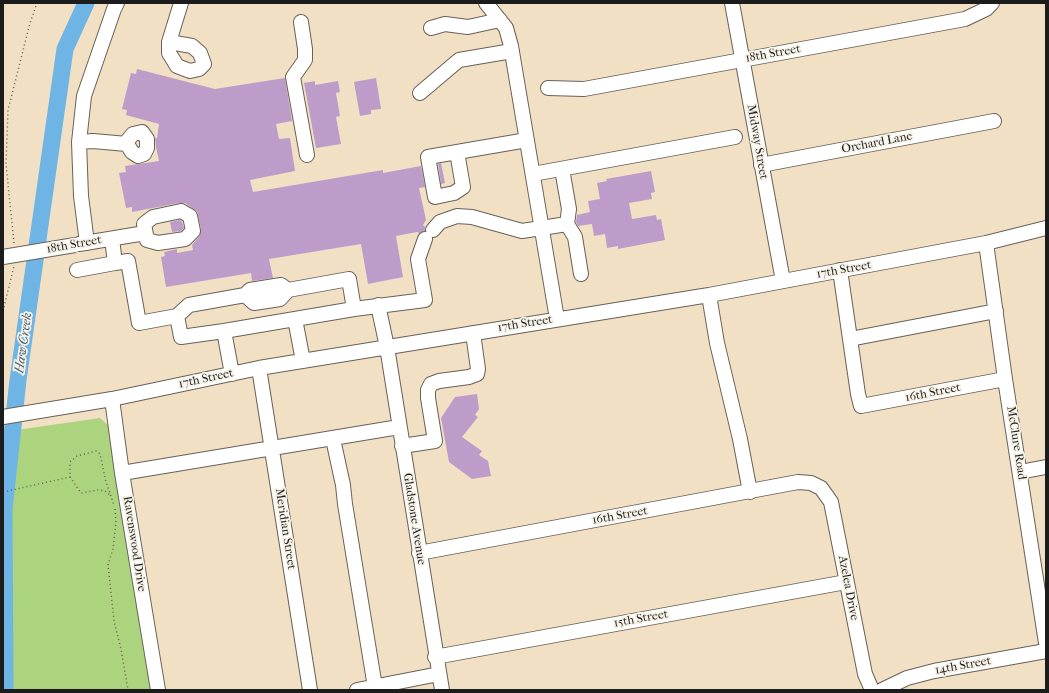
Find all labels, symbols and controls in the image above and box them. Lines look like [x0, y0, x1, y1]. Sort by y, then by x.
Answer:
street label: 18th Street [744, 42, 802, 66]
street label: Midway Street [743, 103, 771, 181]
street label: Orchard Lane [840, 129, 914, 157]
street label: 18th Street [45, 233, 103, 257]
street label: 17th Street [816, 258, 872, 282]
water label: Haw Creek [12, 312, 36, 374]
street label: 17th Street [497, 313, 553, 335]
street label: 17th Street [177, 366, 235, 392]
street label: 16th Street [904, 381, 962, 405]
street label: McClure Road [1003, 405, 1029, 481]
street label: Gladstone Avenue [400, 472, 428, 566]
street label: Meridian Street [271, 487, 299, 571]
street label: Ravenswood Drive [119, 495, 149, 593]
street label: 16th Street [591, 504, 649, 528]
street label: Azelea Drive [835, 554, 861, 622]
street label: 15th Street [613, 607, 669, 631]
street label: 14th Street [934, 654, 992, 678]

